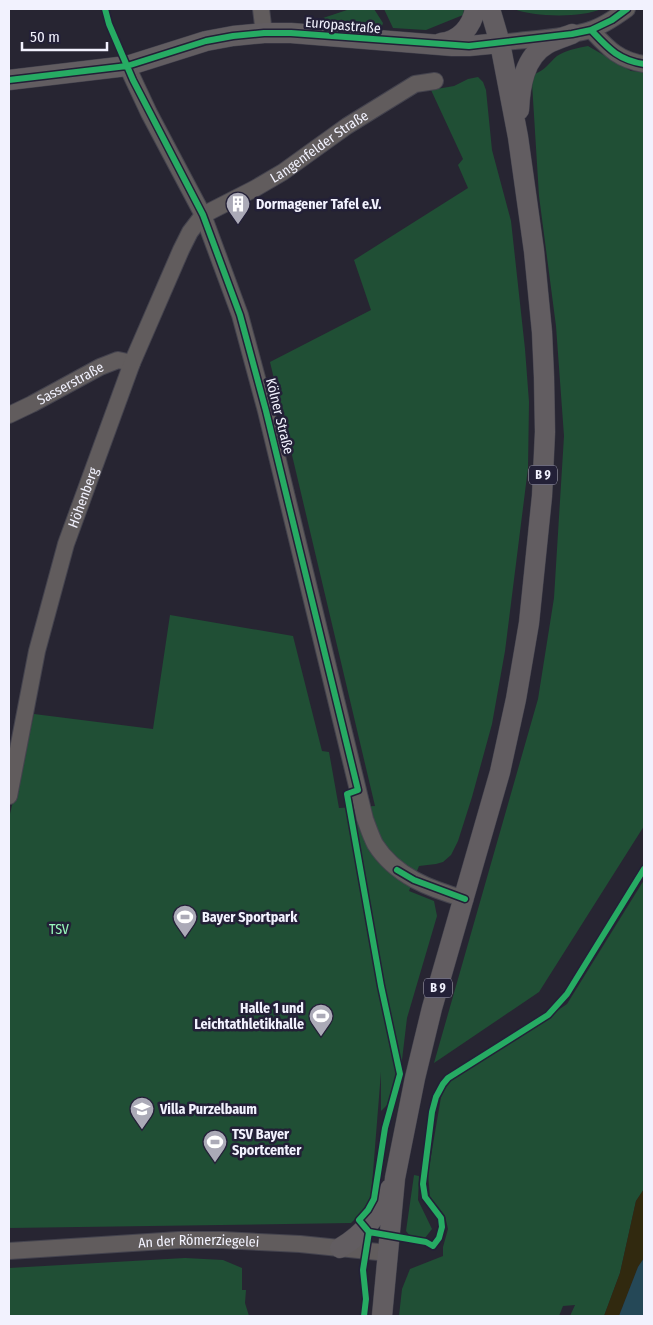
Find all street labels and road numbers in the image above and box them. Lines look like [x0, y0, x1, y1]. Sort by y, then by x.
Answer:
street label: Europastraße [304, 14, 382, 37]
street label: Langenfelder Straße [267, 107, 372, 187]
street label: Sasserstraße [34, 359, 107, 409]
street label: Kölner Straße [262, 376, 297, 456]
street label: Höhenberg [65, 465, 102, 530]
road number: B 9 [529, 466, 557, 484]
road number: B 9 [424, 978, 452, 998]
street label: An der Römerziegelei [138, 1232, 260, 1252]

